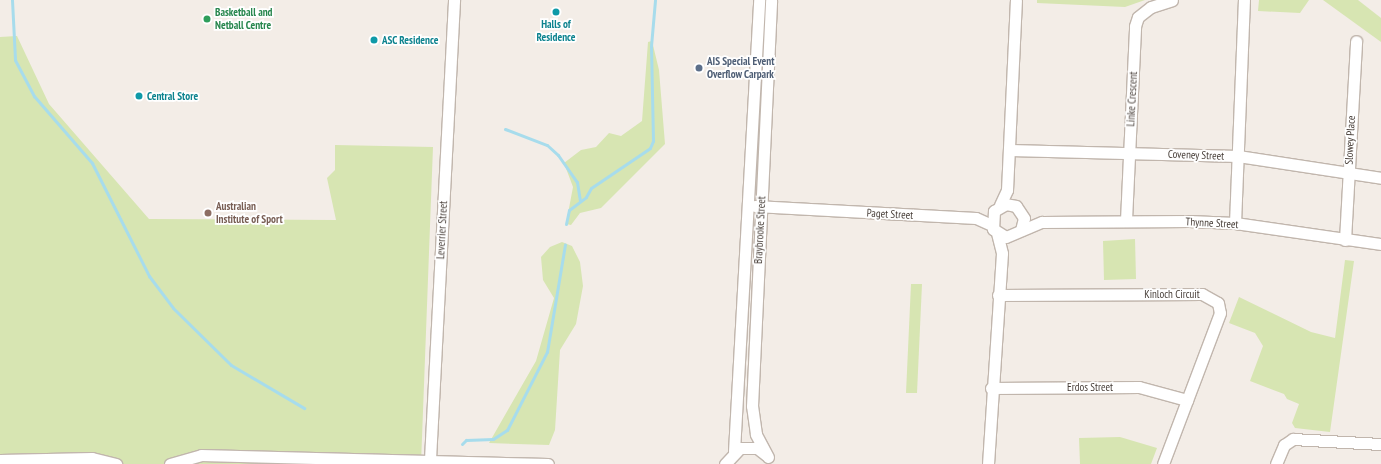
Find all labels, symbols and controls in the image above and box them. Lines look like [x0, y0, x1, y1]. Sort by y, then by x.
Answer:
place label: Basketball and Netball Centre [215, 6, 273, 32]
marker: Halls of Residence [551, 7, 561, 17]
marker: Basketball and Netball Centre [202, 14, 212, 24]
place label: Halls of Residence [536, 18, 576, 44]
place label: ASC Residence [382, 33, 439, 47]
marker: ASC Residence [369, 35, 379, 45]
place label: AIS Special Event Overflow Carpark [707, 55, 774, 81]
marker: AIS Special Event Overflow Carpark [694, 63, 704, 73]
street label: Linke Crescent [1124, 71, 1140, 127]
place label: Central Store [147, 89, 198, 103]
marker: Central Store [134, 91, 144, 101]
street label: Slowey Place [1342, 115, 1358, 165]
street label: Coveney Street [1167, 147, 1225, 163]
street label: Braybrooke Street [752, 196, 768, 264]
place label: Australian Institute of Sport [216, 200, 283, 226]
street label: Leverrier Street [434, 201, 450, 259]
street label: Paget Street [866, 206, 914, 222]
marker: Australian Institute of Sport [203, 208, 213, 218]
street label: Thynne Street [1185, 215, 1239, 231]
street label: Kinloch Circuit [1144, 287, 1200, 301]
street label: Erdos Street [1067, 380, 1113, 394]

